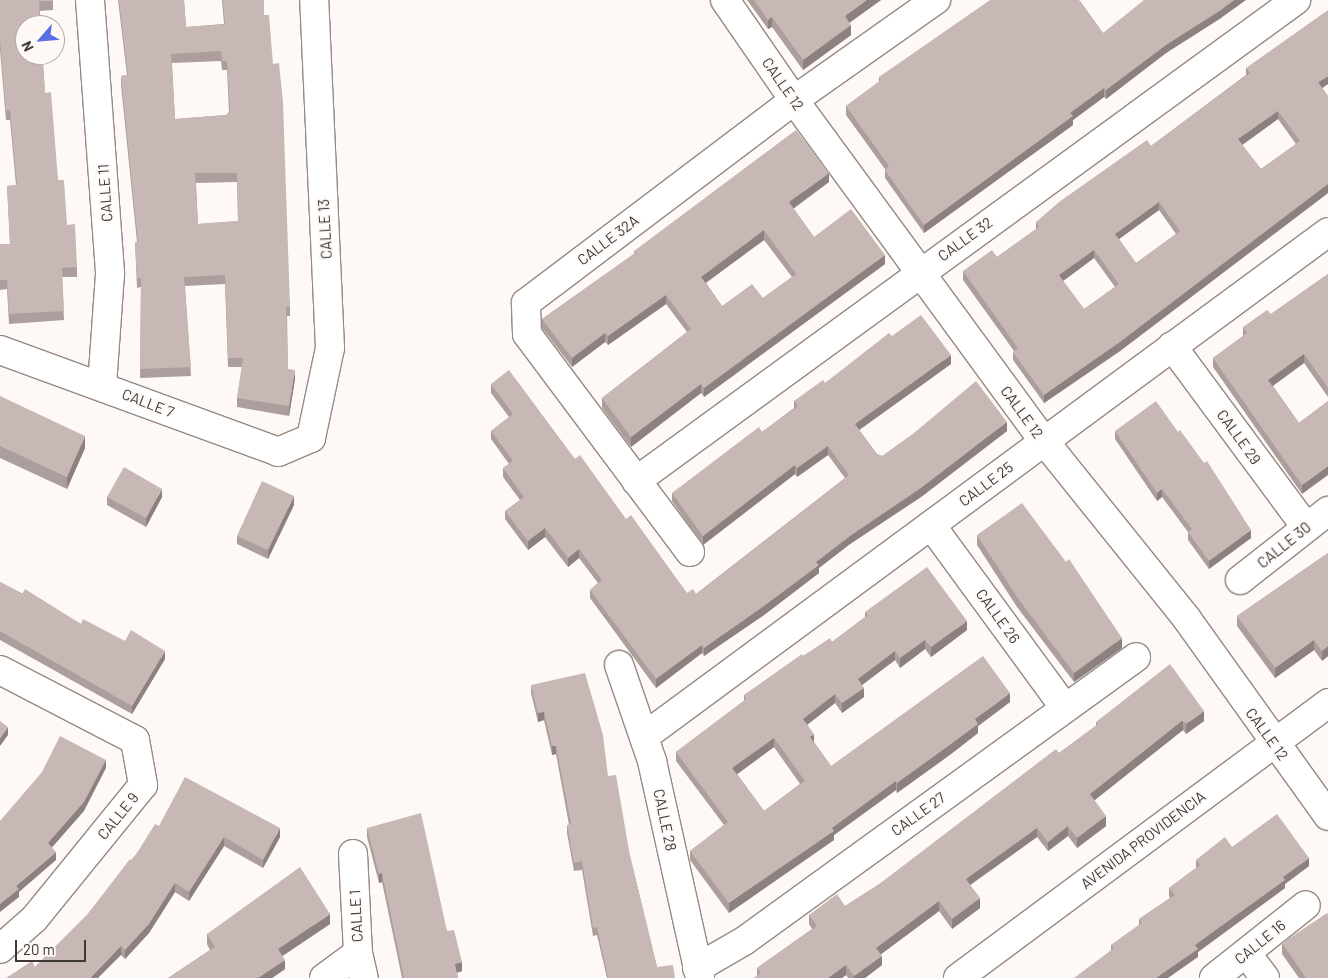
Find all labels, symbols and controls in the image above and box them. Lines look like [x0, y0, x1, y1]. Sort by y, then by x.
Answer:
north arrow [15, 15, 65, 65]
text: N [17, 39, 37, 55]
street label: CALLE 12 [758, 54, 808, 114]
street label: CALLE 11 [94, 164, 116, 222]
street label: CALLE 13 [314, 198, 336, 260]
street label: CALLE 32A [574, 211, 642, 269]
street label: CALLE 32 [934, 213, 996, 265]
street label: CALLE 12 [997, 382, 1047, 442]
street label: CALLE 7 [119, 385, 177, 421]
street label: CALLE 29 [1213, 406, 1265, 468]
street label: CALLE 25 [955, 458, 1017, 510]
street label: CALLE 30 [1254, 518, 1314, 572]
street label: CALLE 26 [972, 585, 1024, 647]
street label: CALLE 12 [1242, 704, 1292, 764]
street label: CALLE 28 [650, 787, 680, 853]
street label: AVENIDA PROVIDENCIA [1077, 787, 1209, 893]
street label: CALLE 27 [887, 788, 949, 840]
street label: CALLE 9 [94, 789, 142, 843]
street label: CALLE 1 [346, 889, 366, 943]
street label: CALLE 16 [1231, 916, 1289, 968]
scale bar [18, 930, 89, 962]
text: 20 m [23, 940, 55, 958]

